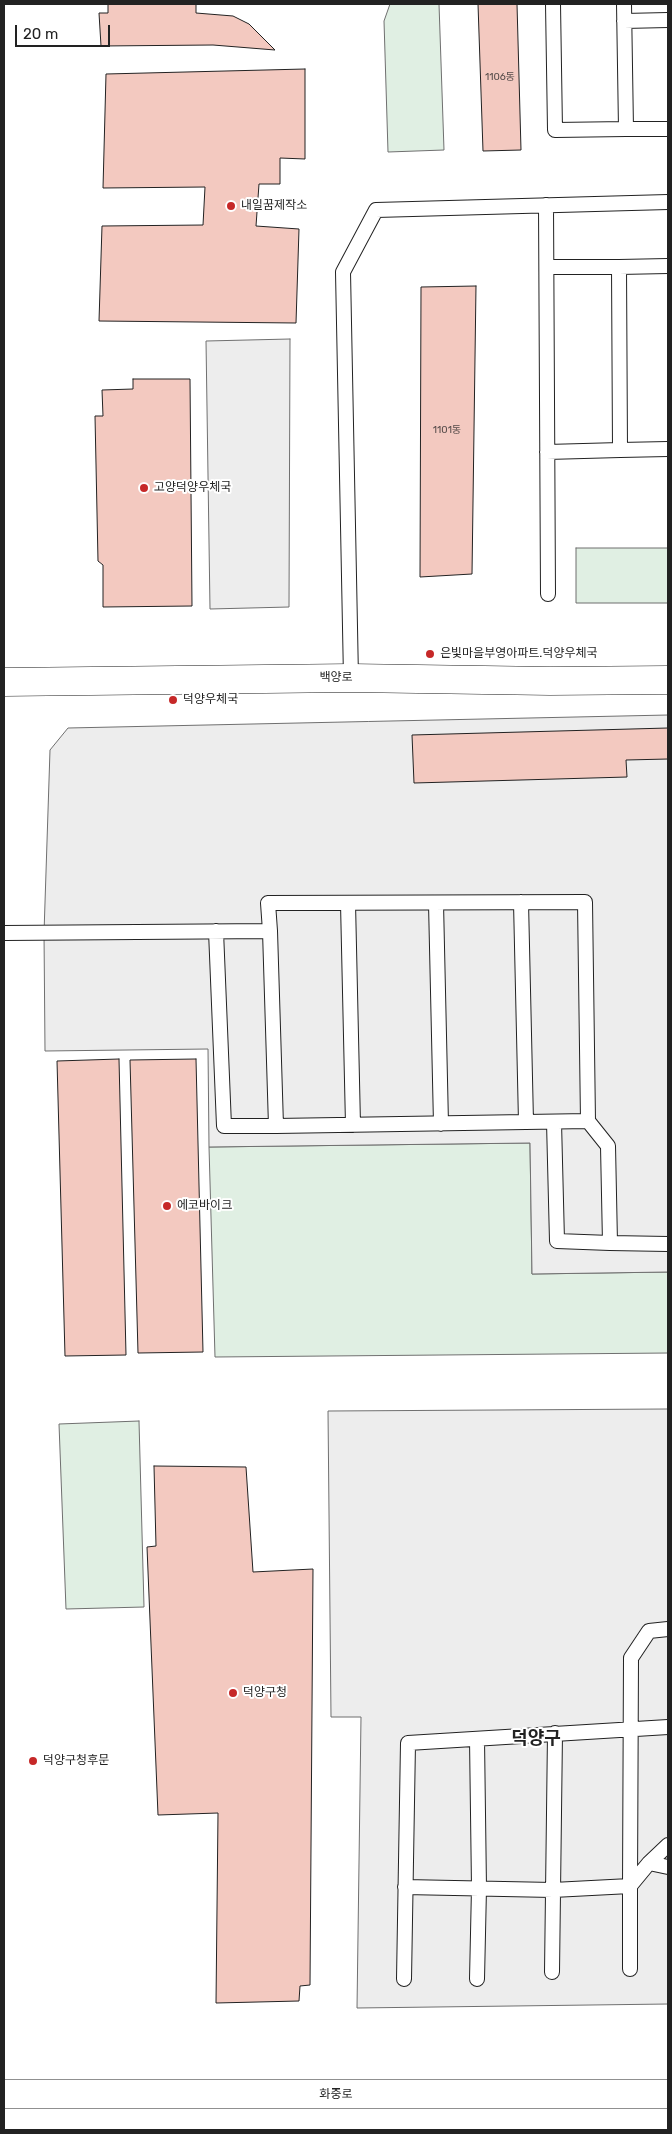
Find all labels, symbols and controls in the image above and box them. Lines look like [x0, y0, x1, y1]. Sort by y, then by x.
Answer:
scale bar [18, 15, 112, 47]
text: 20 m [23, 25, 58, 43]
house number: 1106동 [485, 71, 515, 83]
place label: 내일꿈제작소 [241, 199, 307, 213]
marker: 내일꿈제작소 [225, 200, 237, 212]
house number: 1101동 [433, 424, 461, 436]
place label: 고양덕양우체국 [154, 481, 231, 495]
marker: 고양덕양우체국 [138, 482, 150, 494]
place label: 은빛마을부영아파트.덕양우체국 [440, 647, 598, 661]
marker: 은빛마을부영아파트.덕양우체국 [424, 648, 436, 660]
street label: 백양로 [319, 671, 353, 685]
place label: 덕양우체국 [183, 693, 238, 707]
marker: 덕양우체국 [167, 694, 179, 706]
place label: 에코바이크 [177, 1199, 232, 1213]
marker: 에코바이크 [161, 1200, 173, 1212]
place label: 덕양구청 [243, 1686, 287, 1700]
marker: 덕양구청 [227, 1687, 239, 1699]
district label: 덕양구 [511, 1728, 561, 1750]
place label: 덕양구청후문 [43, 1754, 109, 1768]
marker: 덕양구청후문 [27, 1755, 39, 1767]
street label: 화중로 [319, 2088, 353, 2102]

